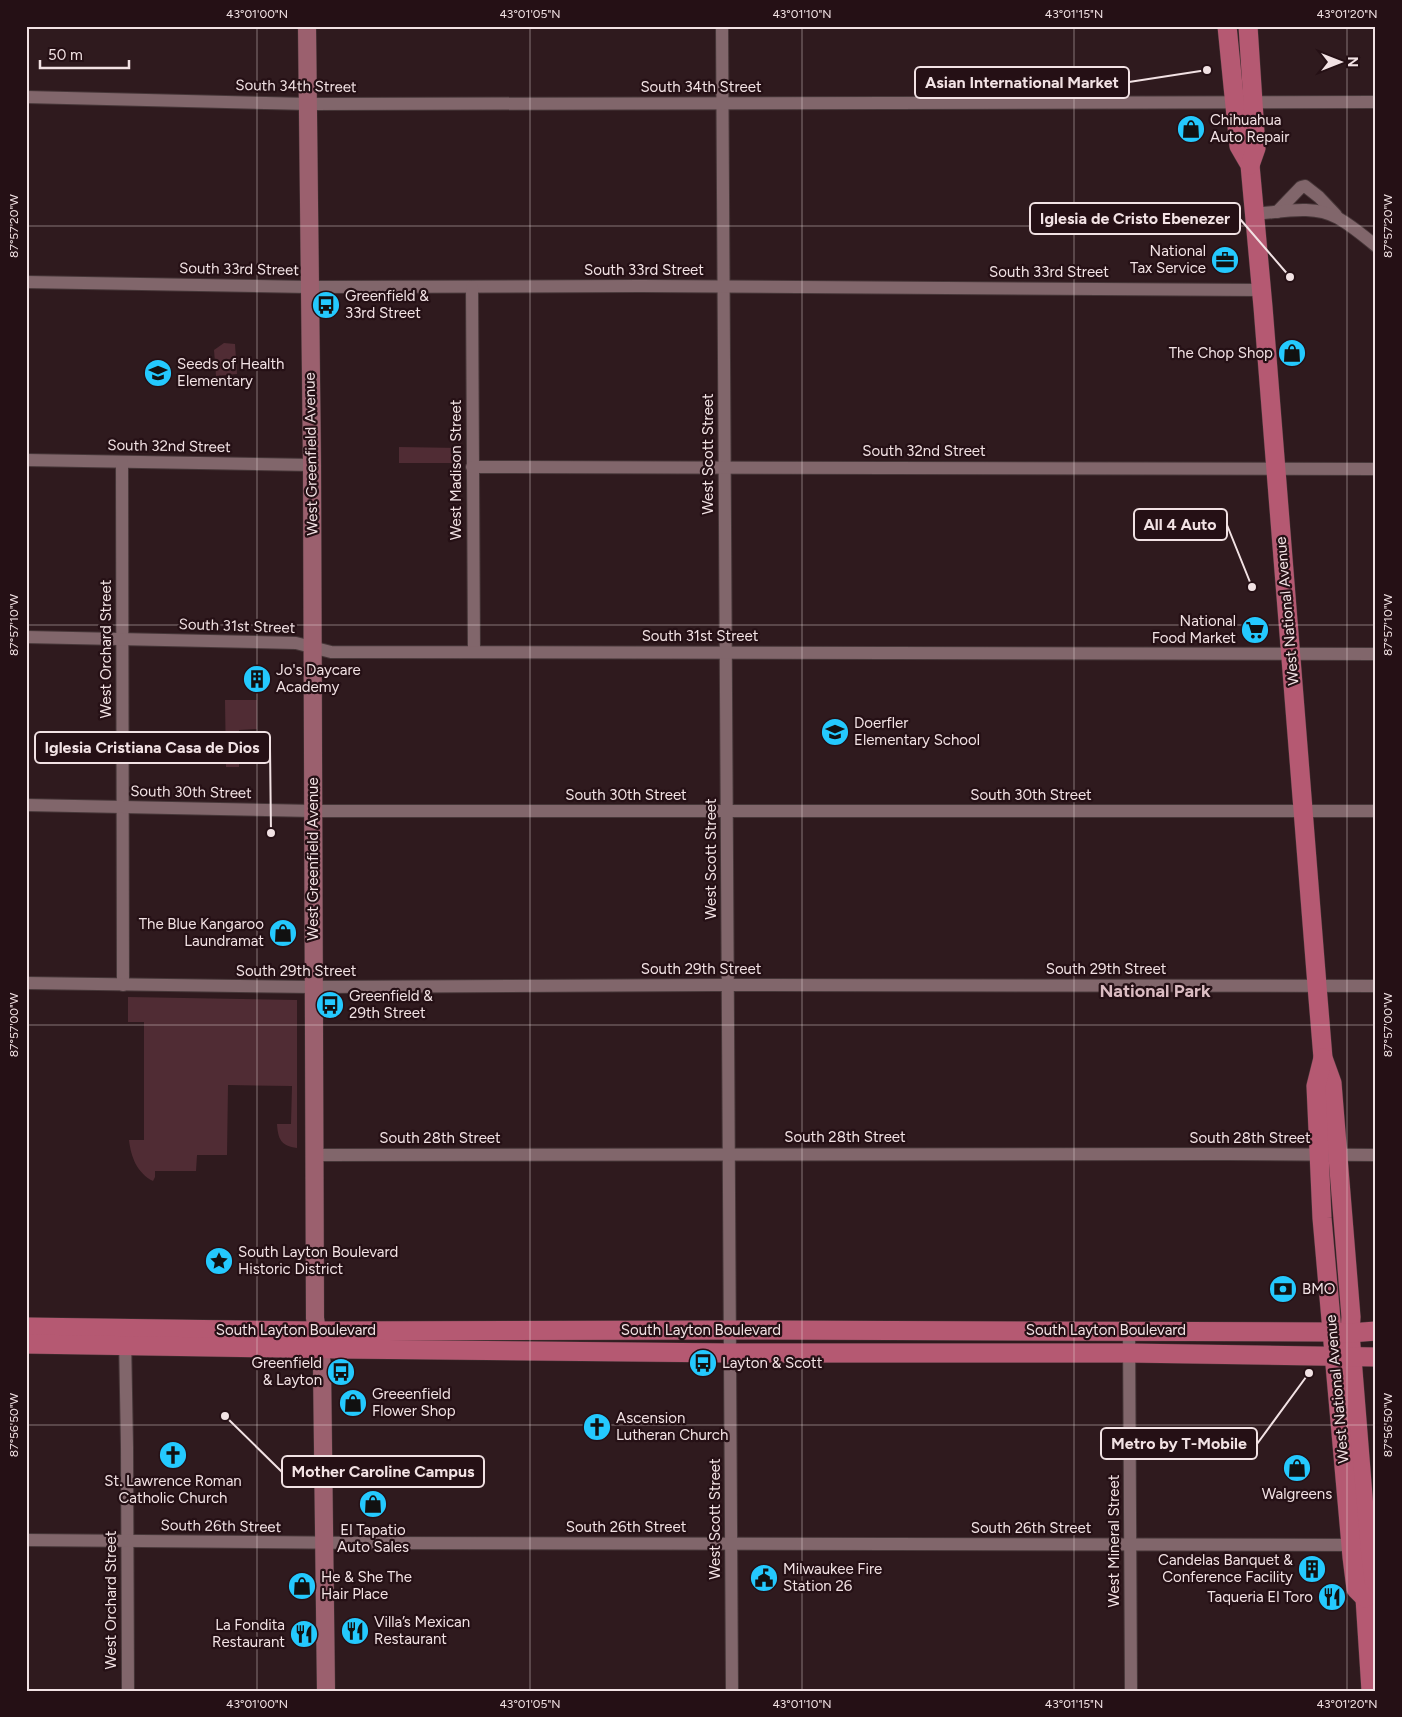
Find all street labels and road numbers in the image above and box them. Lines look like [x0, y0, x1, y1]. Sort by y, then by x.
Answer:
street label: South 34th Street [235, 76, 357, 96]
street label: South 34th Street [640, 78, 762, 96]
street label: South 33rd Street [179, 259, 299, 279]
street label: South 33rd Street [584, 261, 704, 279]
street label: South 33rd Street [989, 263, 1109, 281]
street label: West Greenfield Avenue [301, 372, 321, 536]
street label: West Scott Street [699, 393, 717, 515]
street label: West Madison Street [447, 399, 465, 540]
street label: South 32nd Street [107, 436, 231, 456]
street label: South 32nd Street [862, 442, 986, 460]
street label: West National Avenue [1272, 536, 1302, 686]
street label: West Orchard Street [97, 579, 115, 718]
street label: South 31st Street [178, 615, 296, 637]
street label: South 31st Street [642, 627, 759, 645]
street label: West Greenfield Avenue [304, 777, 322, 941]
street label: South 30th Street [130, 782, 252, 802]
street label: South 30th Street [565, 786, 687, 804]
street label: South 30th Street [970, 786, 1092, 804]
street label: West Scott Street [702, 798, 720, 920]
street label: South 29th Street [641, 960, 762, 978]
street label: South 29th Street [1046, 960, 1167, 978]
street label: South 29th Street [236, 962, 357, 980]
street label: South 28th Street [784, 1128, 906, 1146]
street label: South 28th Street [379, 1129, 501, 1147]
street label: South 28th Street [1189, 1129, 1311, 1147]
street label: West National Avenue [1322, 1314, 1352, 1464]
street label: South Layton Boulevard [216, 1321, 376, 1339]
street label: South Layton Boulevard [621, 1321, 781, 1339]
street label: South Layton Boulevard [1026, 1321, 1186, 1339]
street label: West Scott Street [706, 1458, 724, 1580]
street label: West Mineral Street [1105, 1474, 1123, 1607]
street label: South 26th Street [161, 1516, 282, 1536]
street label: South 26th Street [566, 1518, 687, 1536]
street label: South 26th Street [971, 1519, 1092, 1537]
street label: West Orchard Street [102, 1530, 120, 1669]

